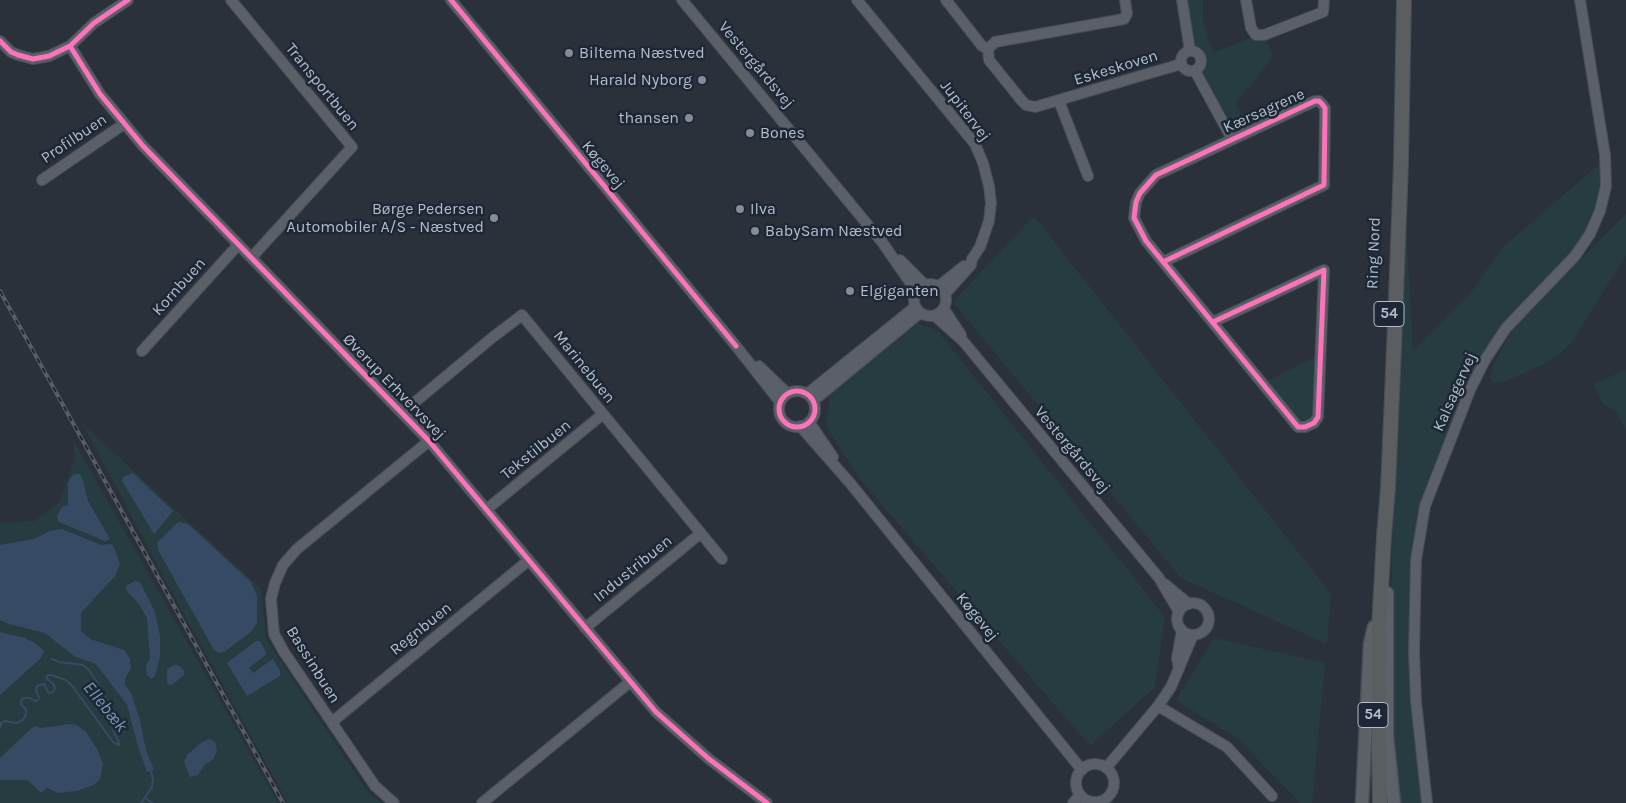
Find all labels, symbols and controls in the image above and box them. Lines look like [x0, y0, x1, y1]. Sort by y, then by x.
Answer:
street label: Vestergårdsvej [714, 18, 798, 112]
street label: Transportbuen [281, 40, 363, 134]
place label: Biltema Næstved [579, 43, 705, 63]
street label: Eskeskoven [1072, 46, 1160, 90]
marker: Biltema Næstved [563, 47, 575, 59]
place label: Harald Nyborg [589, 70, 692, 90]
marker: Harald Nyborg [696, 74, 708, 86]
street label: Jupitervej [936, 77, 994, 145]
street label: Kærsagrene [1220, 85, 1308, 137]
place label: thansen [619, 108, 679, 128]
street label: Profilbuen [37, 110, 111, 168]
marker: thansen [683, 112, 695, 124]
place label: Bones [760, 123, 805, 143]
marker: Bones [744, 127, 756, 139]
street label: Køgevej [577, 137, 629, 193]
place label: Børge Pedersen Automobiler A/S - Næstved [287, 199, 484, 237]
place label: Ilva [750, 199, 776, 219]
marker: Ilva [734, 203, 746, 215]
marker: Børge Pedersen Automobiler A/S - Næstved [488, 212, 500, 224]
street label: Ring Nord [1363, 217, 1385, 289]
place label: BabySam Næstved [765, 221, 903, 241]
marker: BabySam Næstved [749, 225, 761, 237]
street label: Kornbuen [148, 254, 210, 320]
place label: Elgiganten [860, 281, 939, 301]
marker: Elgiganten [844, 285, 856, 297]
road number: 54 [1374, 302, 1404, 326]
street label: Marinebuen [549, 327, 619, 407]
street label: Øverup Erhvervsvej [339, 330, 449, 444]
street label: Kalsagervej [1429, 349, 1481, 435]
street label: Vestergårdsvej [1030, 403, 1114, 497]
street label: Tekstilbuen [497, 416, 575, 484]
street label: Industribuen [590, 532, 676, 606]
street label: Køgevej [952, 589, 1002, 645]
street label: Regnbuen [386, 598, 456, 660]
street label: Bassinbuen [282, 623, 344, 707]
water label: Ellebæk [78, 677, 132, 737]
road number: 54 [1358, 702, 1388, 728]

